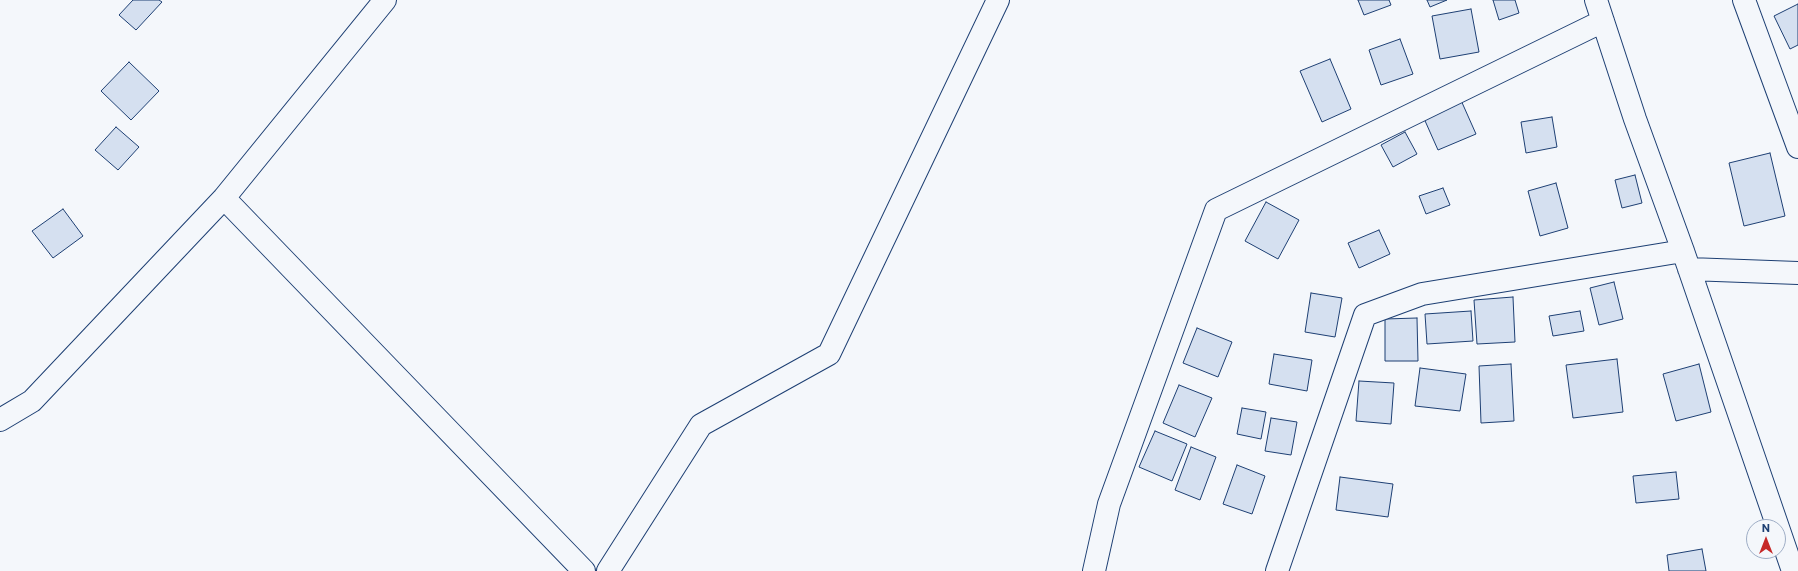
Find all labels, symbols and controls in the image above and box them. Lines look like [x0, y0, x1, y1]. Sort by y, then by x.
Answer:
north arrow [1746, 519, 1786, 559]
text: N [1762, 521, 1770, 534]

